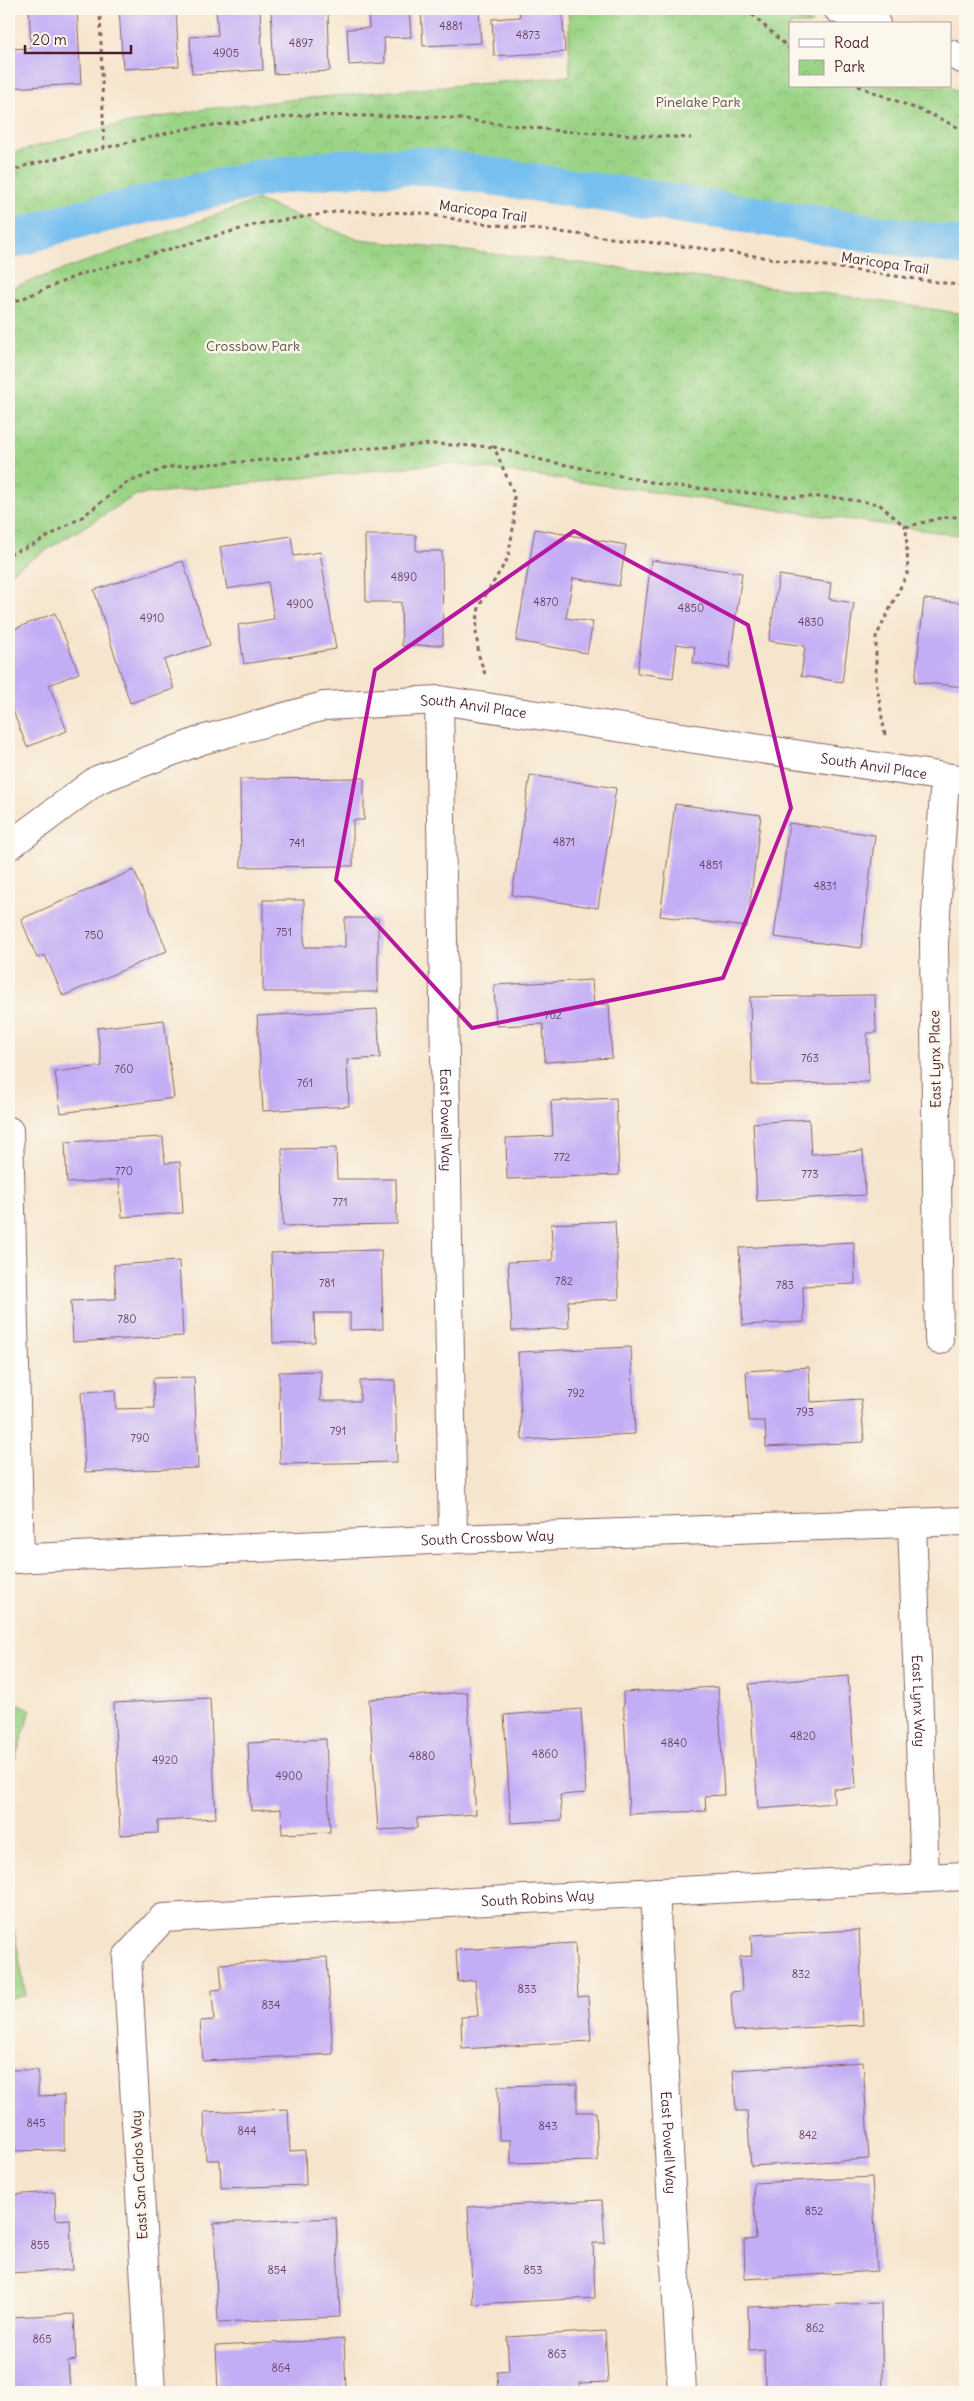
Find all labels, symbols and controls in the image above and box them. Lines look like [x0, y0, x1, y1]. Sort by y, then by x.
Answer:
house number: 4881 [439, 19, 463, 33]
scale bar [25, 22, 131, 54]
legend [789, 22, 952, 88]
house number: 4873 [516, 28, 540, 42]
text: 20 m [32, 30, 67, 49]
text: Road [834, 33, 869, 52]
house number: 4897 [289, 36, 314, 50]
house number: 4905 [213, 46, 239, 60]
text: Park [834, 57, 865, 76]
park label: Pinelake Park [655, 93, 741, 111]
street label: Maricopa Trail [438, 196, 528, 226]
street label: Maricopa Trail [840, 248, 930, 278]
park label: Crossbow Park [206, 337, 300, 355]
house number: 4890 [391, 570, 417, 584]
house number: 4870 [533, 595, 559, 609]
house number: 4900 [286, 597, 314, 611]
house number: 4850 [678, 601, 704, 615]
house number: 4910 [140, 611, 164, 625]
house number: 4830 [798, 615, 824, 629]
street label: South Anvil Place [420, 691, 528, 722]
street label: South Anvil Place [819, 749, 928, 783]
house number: 4871 [553, 835, 575, 849]
house number: 741 [289, 836, 305, 850]
house number: 4851 [699, 858, 723, 872]
house number: 4831 [813, 879, 837, 893]
house number: 751 [276, 925, 292, 939]
house number: 750 [85, 928, 103, 942]
house number: 762 [544, 1008, 562, 1022]
street label: East Lynx Place [925, 1010, 945, 1108]
house number: 763 [801, 1051, 819, 1065]
house number: 760 [115, 1062, 133, 1076]
street label: East Powell Way [436, 1068, 456, 1171]
house number: 761 [297, 1076, 313, 1090]
house number: 772 [554, 1150, 570, 1164]
house number: 770 [115, 1164, 133, 1178]
house number: 773 [801, 1167, 819, 1181]
house number: 771 [332, 1195, 348, 1209]
house number: 782 [555, 1274, 573, 1288]
house number: 781 [319, 1276, 335, 1290]
house number: 783 [776, 1278, 794, 1292]
house number: 780 [118, 1312, 136, 1326]
house number: 792 [567, 1386, 585, 1400]
house number: 793 [796, 1405, 814, 1419]
house number: 791 [330, 1424, 346, 1438]
house number: 790 [131, 1431, 149, 1445]
street label: South Crossbow Way [420, 1526, 555, 1549]
street label: East Lynx Way [908, 1654, 929, 1747]
house number: 4820 [790, 1729, 816, 1743]
house number: 4840 [661, 1736, 687, 1750]
house number: 4860 [532, 1747, 558, 1761]
house number: 4880 [409, 1749, 435, 1763]
house number: 4920 [152, 1753, 178, 1767]
house number: 4900 [275, 1769, 303, 1783]
street label: South Robins Way [481, 1886, 595, 1910]
house number: 832 [792, 1967, 810, 1981]
house number: 833 [518, 1982, 536, 1996]
house number: 834 [262, 1998, 280, 2012]
street label: East Powell Way [657, 2091, 680, 2194]
street label: East San Carlos Way [127, 2110, 151, 2240]
house number: 845 [26, 2116, 46, 2130]
house number: 843 [539, 2119, 557, 2133]
house number: 844 [237, 2124, 257, 2138]
house number: 842 [799, 2128, 817, 2142]
house number: 852 [805, 2204, 823, 2218]
house number: 855 [31, 2238, 50, 2252]
house number: 854 [267, 2263, 287, 2277]
house number: 853 [524, 2263, 542, 2277]
house number: 862 [806, 2321, 824, 2335]
house number: 865 [32, 2332, 52, 2346]
house number: 863 [548, 2347, 566, 2361]
house number: 864 [271, 2361, 291, 2375]

